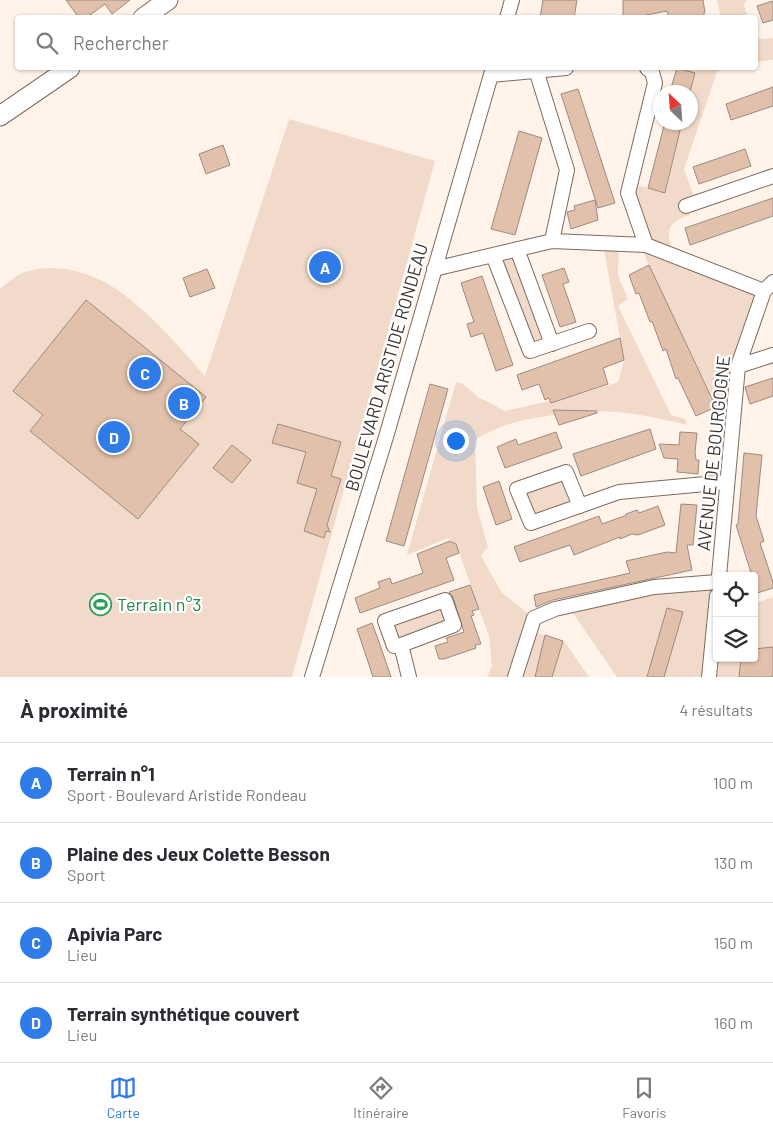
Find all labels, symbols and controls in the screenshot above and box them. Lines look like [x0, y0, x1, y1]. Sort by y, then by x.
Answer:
search box [15, 15, 758, 70]
icon: search [33, 29, 61, 57]
text: Rechercher [73, 31, 169, 54]
north arrow [653, 85, 698, 130]
street label: BOULEVARD ARISTIDE RONDEAU [340, 240, 432, 494]
pin: A [309, 248, 341, 286]
pin: C [129, 354, 161, 392]
street label: AVENUE DE BOURGOGNE [692, 354, 734, 552]
pin: B [168, 384, 200, 422]
pin: D [98, 418, 130, 456]
your location [443, 428, 469, 454]
map controls [713, 572, 758, 662]
button: locate [713, 572, 758, 617]
sports icon: Terrain n°3 [89, 592, 113, 616]
place label: Terrain n°3 [117, 593, 202, 615]
button: layers [713, 617, 758, 662]
text: À proximité [20, 697, 128, 722]
text: 4 résultats [679, 700, 753, 719]
text: Terrain n°1 [67, 762, 155, 785]
text: A [31, 773, 41, 792]
text: 100 m [713, 773, 753, 792]
text: Sport · Boulevard Aristide Rondeau [67, 785, 307, 804]
text: Plaine des Jeux Colette Besson [67, 842, 330, 865]
text: B [31, 853, 41, 872]
text: 130 m [714, 853, 753, 872]
text: Sport [67, 865, 106, 884]
text: Apivia Parc [67, 922, 162, 945]
text: C [31, 933, 41, 952]
text: 150 m [714, 933, 753, 952]
text: Lieu [67, 945, 97, 964]
text: Terrain synthétique couvert [67, 1002, 300, 1025]
text: D [31, 1013, 41, 1032]
text: 160 m [714, 1013, 753, 1032]
text: Lieu [67, 1025, 97, 1044]
tab: Carte [107, 1074, 140, 1121]
tab: Itinéraire [353, 1074, 409, 1121]
tab: Favoris [622, 1074, 666, 1121]

